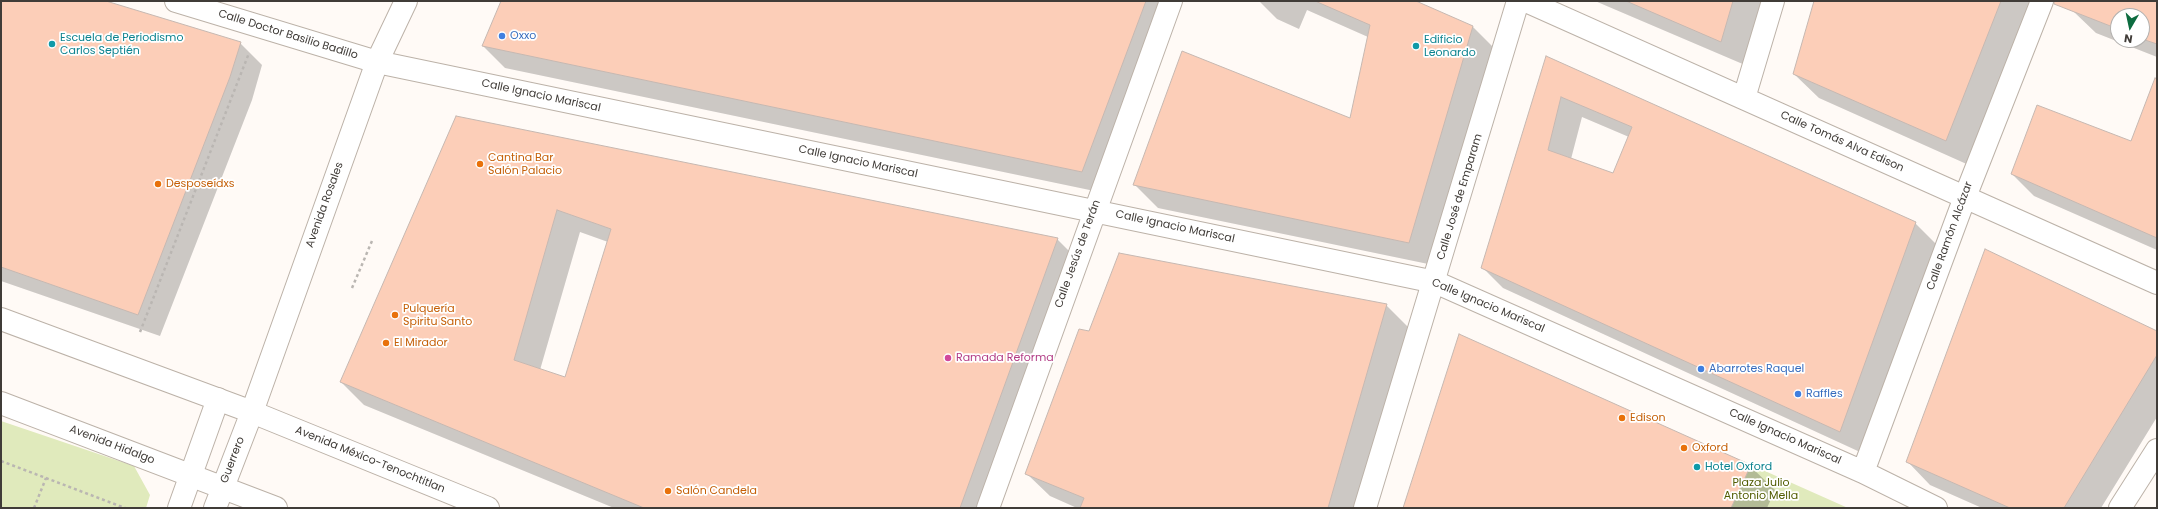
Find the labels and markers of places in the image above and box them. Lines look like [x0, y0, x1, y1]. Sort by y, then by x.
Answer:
place label: Oxxo [510, 29, 536, 43]
place label: Escuela de Periodismo Carlos Septién [60, 31, 183, 57]
marker: Oxxo [497, 31, 507, 41]
place label: Edificio Leonardo [1424, 33, 1476, 59]
marker: Escuela de Periodismo Carlos Septién [47, 39, 57, 49]
marker: Edificio Leonardo [1411, 41, 1421, 51]
place label: Cantina Bar Salón Palacio [488, 151, 562, 177]
marker: Cantina Bar Salón Palacio [475, 159, 485, 169]
place label: Desposeídxs [166, 177, 235, 191]
marker: Desposeídxs [153, 179, 163, 189]
place label: Pulquería Spiritu Santo [403, 302, 472, 328]
marker: Pulquería Spiritu Santo [390, 310, 400, 320]
place label: El Mirador [394, 336, 448, 350]
marker: El Mirador [381, 338, 391, 348]
place label: Ramada Reforma [956, 351, 1054, 365]
marker: Ramada Reforma [943, 353, 953, 363]
place label: Abarrotes Raquel [1709, 362, 1804, 376]
marker: Abarrotes Raquel [1696, 364, 1706, 374]
place label: Raffles [1806, 387, 1843, 401]
marker: Raffles [1793, 389, 1803, 399]
place label: Edison [1630, 411, 1666, 425]
marker: Edison [1617, 413, 1627, 423]
place label: Oxford [1692, 441, 1728, 455]
marker: Oxford [1679, 443, 1689, 453]
place label: Hotel Oxford [1705, 460, 1772, 474]
marker: Hotel Oxford [1692, 462, 1702, 472]
place label: Salón Candela [676, 484, 757, 498]
marker: Salón Candela [663, 486, 673, 496]

